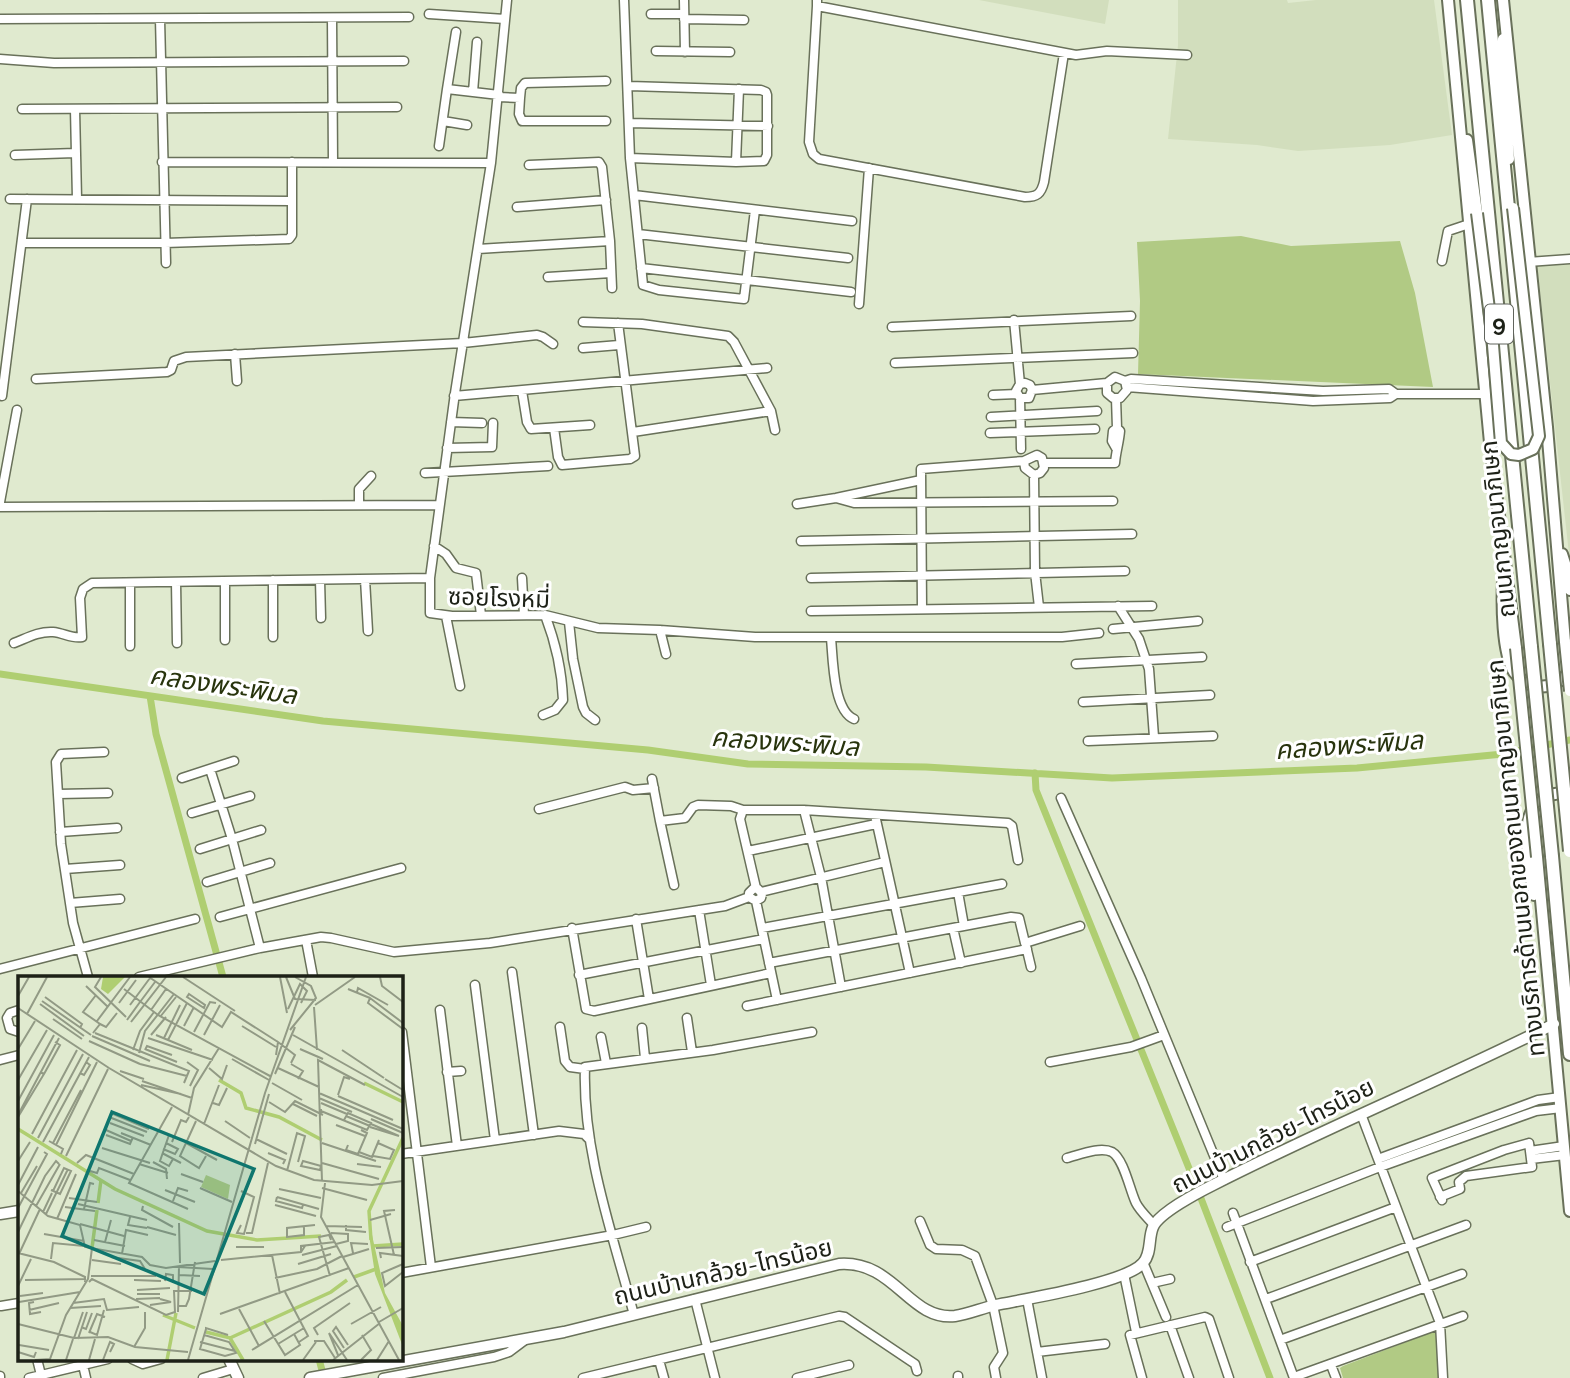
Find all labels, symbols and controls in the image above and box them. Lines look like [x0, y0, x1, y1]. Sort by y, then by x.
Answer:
road number: 9 [1485, 304, 1513, 344]
street label: ถนนกาญจนาภิเษก [1474, 439, 1521, 619]
street label: ซอยโรงหมี่ [448, 579, 551, 614]
street label: ทางบริการด้านนอกของถนนกาญจนาภิเษก [1480, 658, 1551, 1058]
water label: คลองพระพิมล [148, 660, 300, 710]
water label: คลองพระพิมล [710, 722, 861, 762]
water label: คลองพระพิมล [1274, 725, 1425, 765]
inset map [18, 976, 402, 1360]
street label: ถนนบ้านกล้วย-ไทรน้อย [1167, 1072, 1379, 1199]
street label: ถนนบ้านกล้วย-ไทรน้อย [611, 1232, 835, 1311]

